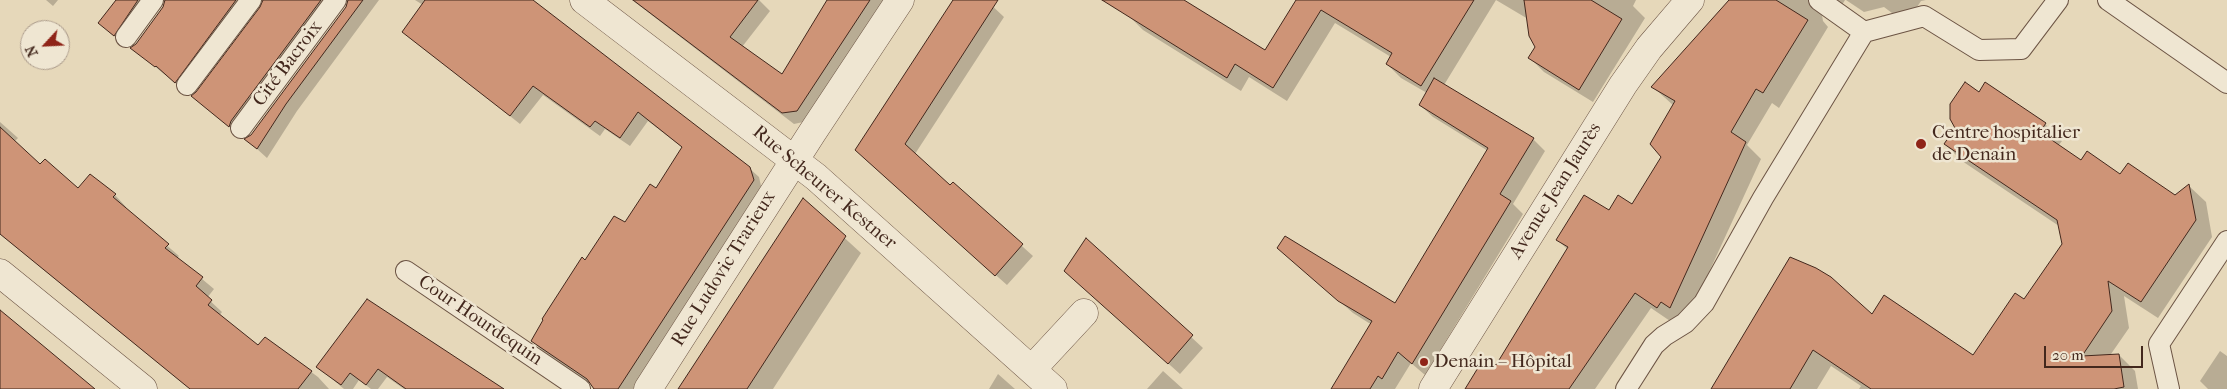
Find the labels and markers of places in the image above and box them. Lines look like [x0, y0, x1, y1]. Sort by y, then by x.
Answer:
place label: Centre hospitalier de Denain [1932, 122, 2080, 166]
marker: Centre hospitalier de Denain [1914, 137, 1928, 151]
place label: Denain – Hôpital [1434, 351, 1572, 373]
marker: Denain – Hôpital [1418, 356, 1430, 368]

